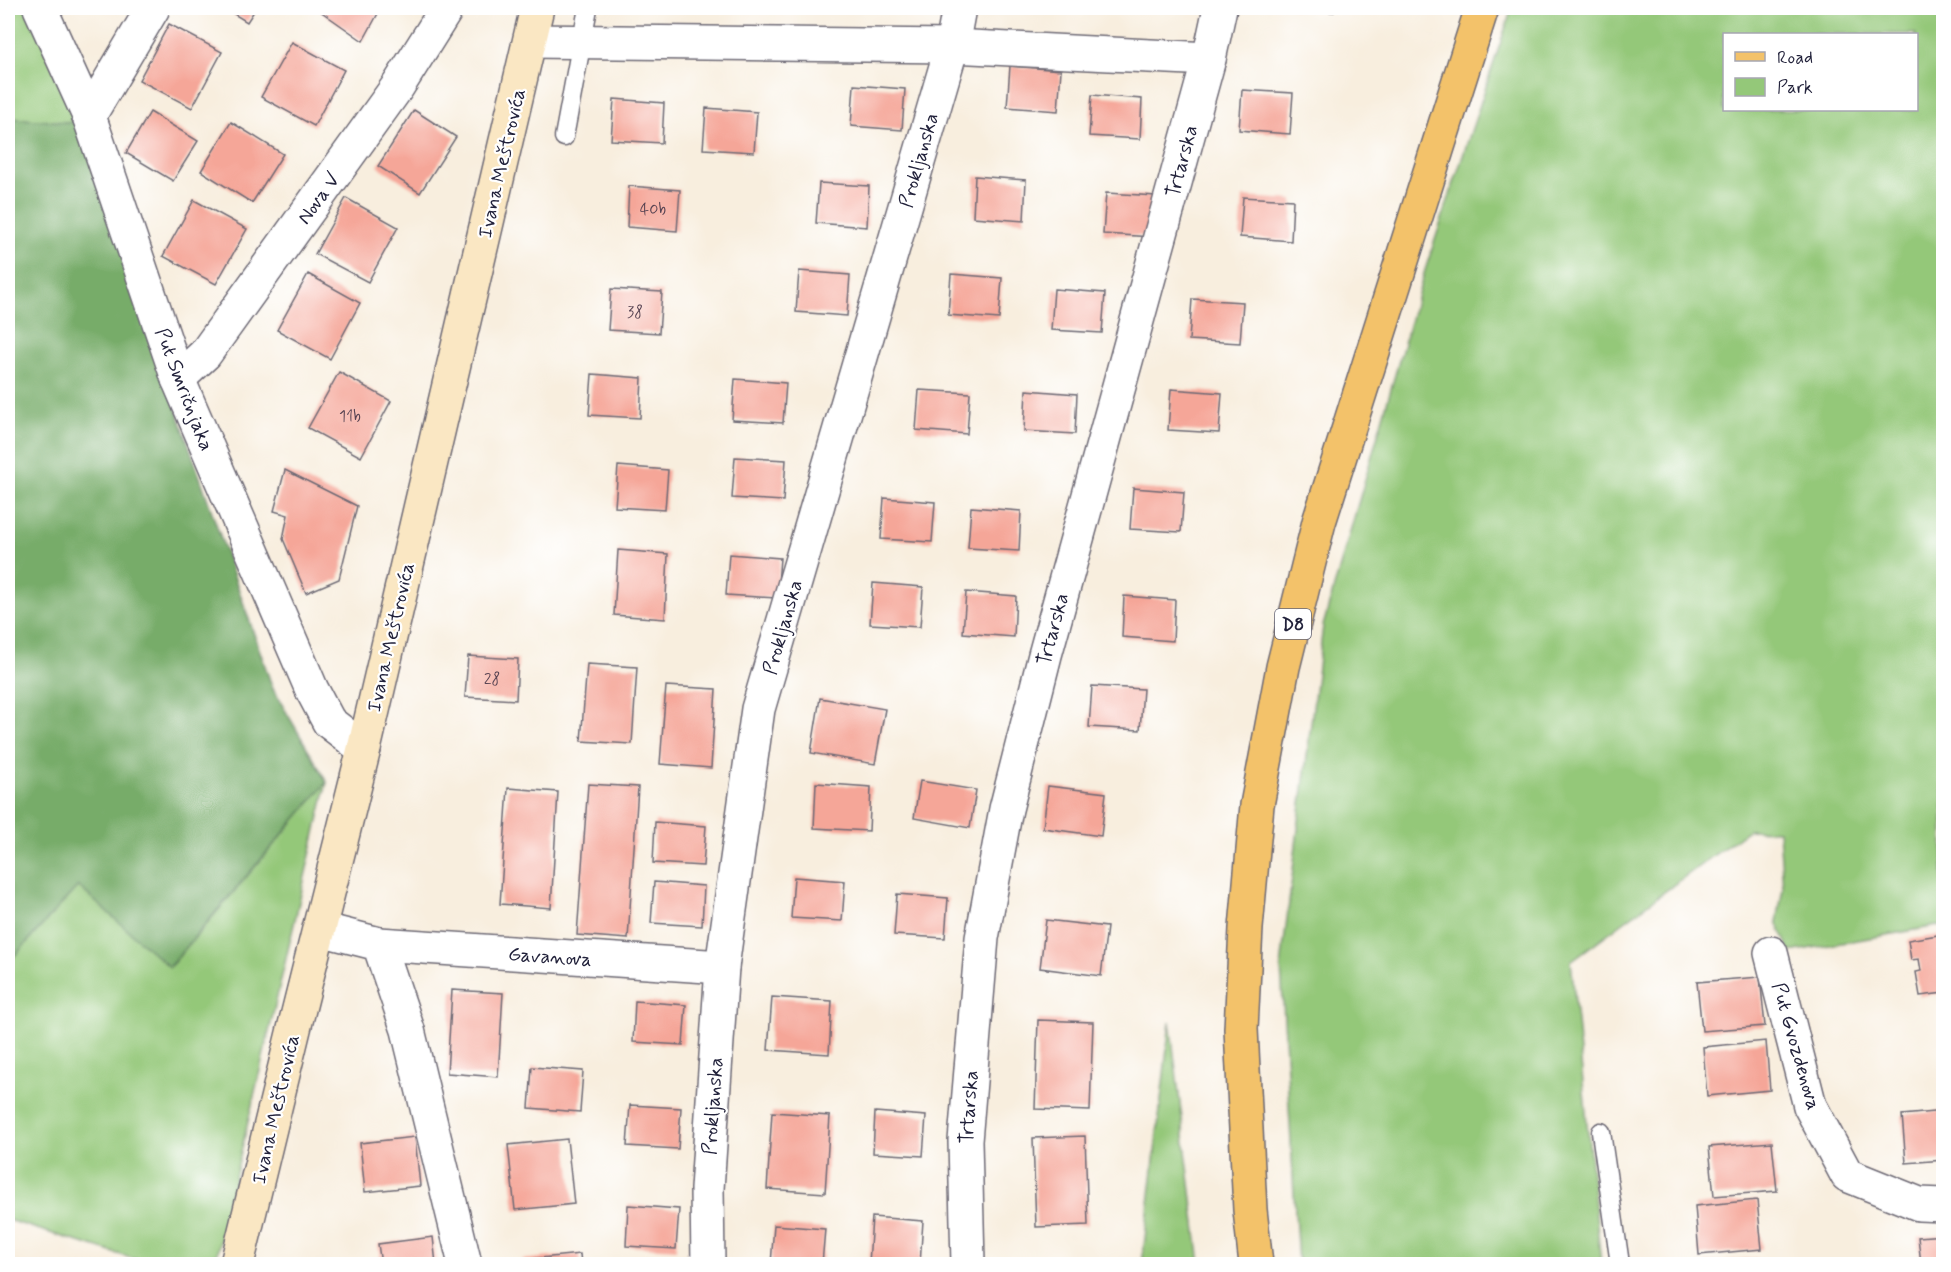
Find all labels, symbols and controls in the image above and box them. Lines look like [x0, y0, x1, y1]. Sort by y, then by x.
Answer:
legend [1723, 33, 1918, 111]
text: Road [1777, 46, 1813, 70]
text: Park [1777, 76, 1813, 100]
street label: Ivana Meštrovića [472, 86, 533, 241]
street label: Prokljanska [893, 110, 946, 211]
street label: Trtarska [1160, 122, 1205, 201]
street label: Nova V [291, 168, 347, 230]
house number: 40b [640, 199, 666, 220]
house number: 38 [627, 302, 643, 323]
street label: Put Smričnjaka [148, 324, 219, 455]
house number: 11b [339, 406, 361, 427]
street label: Ivana Meštrovića [361, 560, 422, 715]
street label: Prokljanska [757, 577, 810, 678]
street label: Trtarska [1031, 590, 1076, 669]
road number: D8 [1275, 609, 1311, 639]
house number: 28 [484, 669, 500, 690]
street label: Gavanova [507, 941, 593, 974]
street label: Put Gvozdenova [1764, 979, 1827, 1113]
street label: Ivana Meštrovića [246, 1032, 307, 1187]
street label: Prokljanska [697, 1057, 730, 1156]
street label: Trtarska [953, 1069, 986, 1145]

